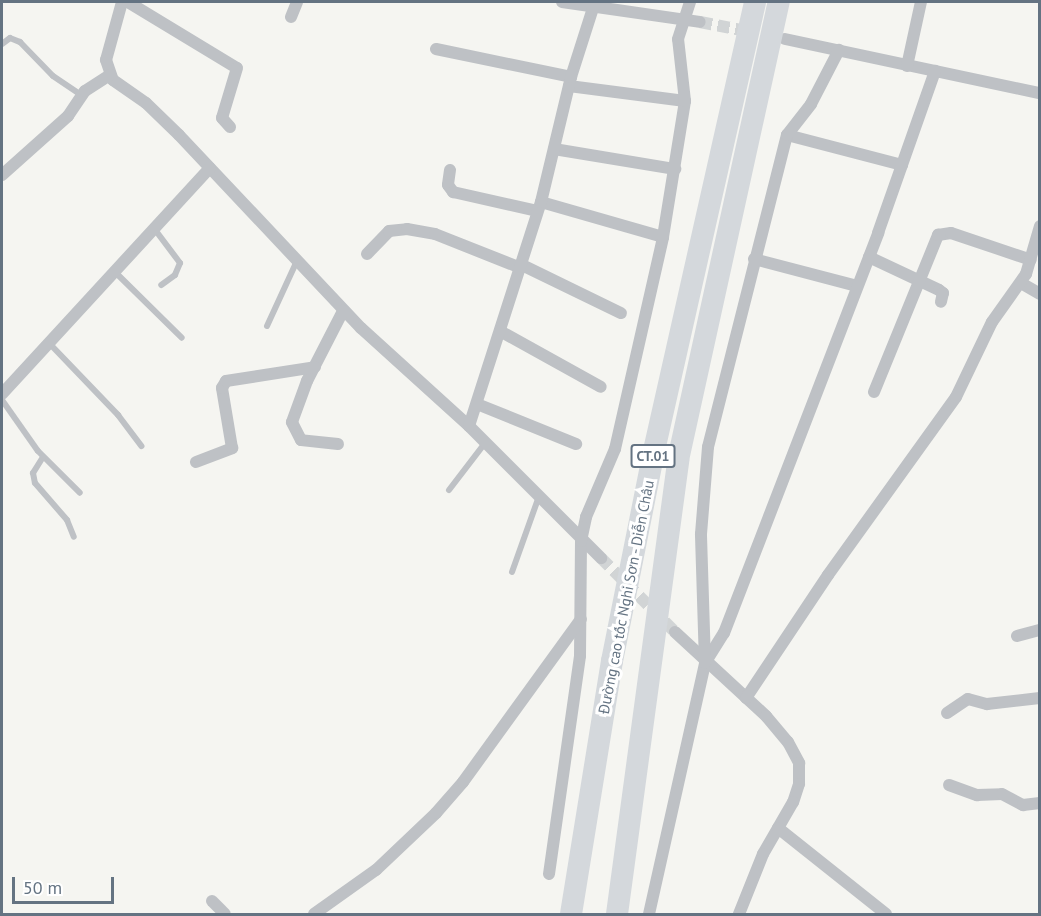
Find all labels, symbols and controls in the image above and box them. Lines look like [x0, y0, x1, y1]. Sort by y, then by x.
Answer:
road number: CT.01 [630, 445, 676, 467]
street label: Đường cao tốc Nghi Sơn - Diễn Châu [594, 477, 658, 717]
scale bar [15, 865, 117, 903]
text: 50 m [23, 876, 62, 899]

